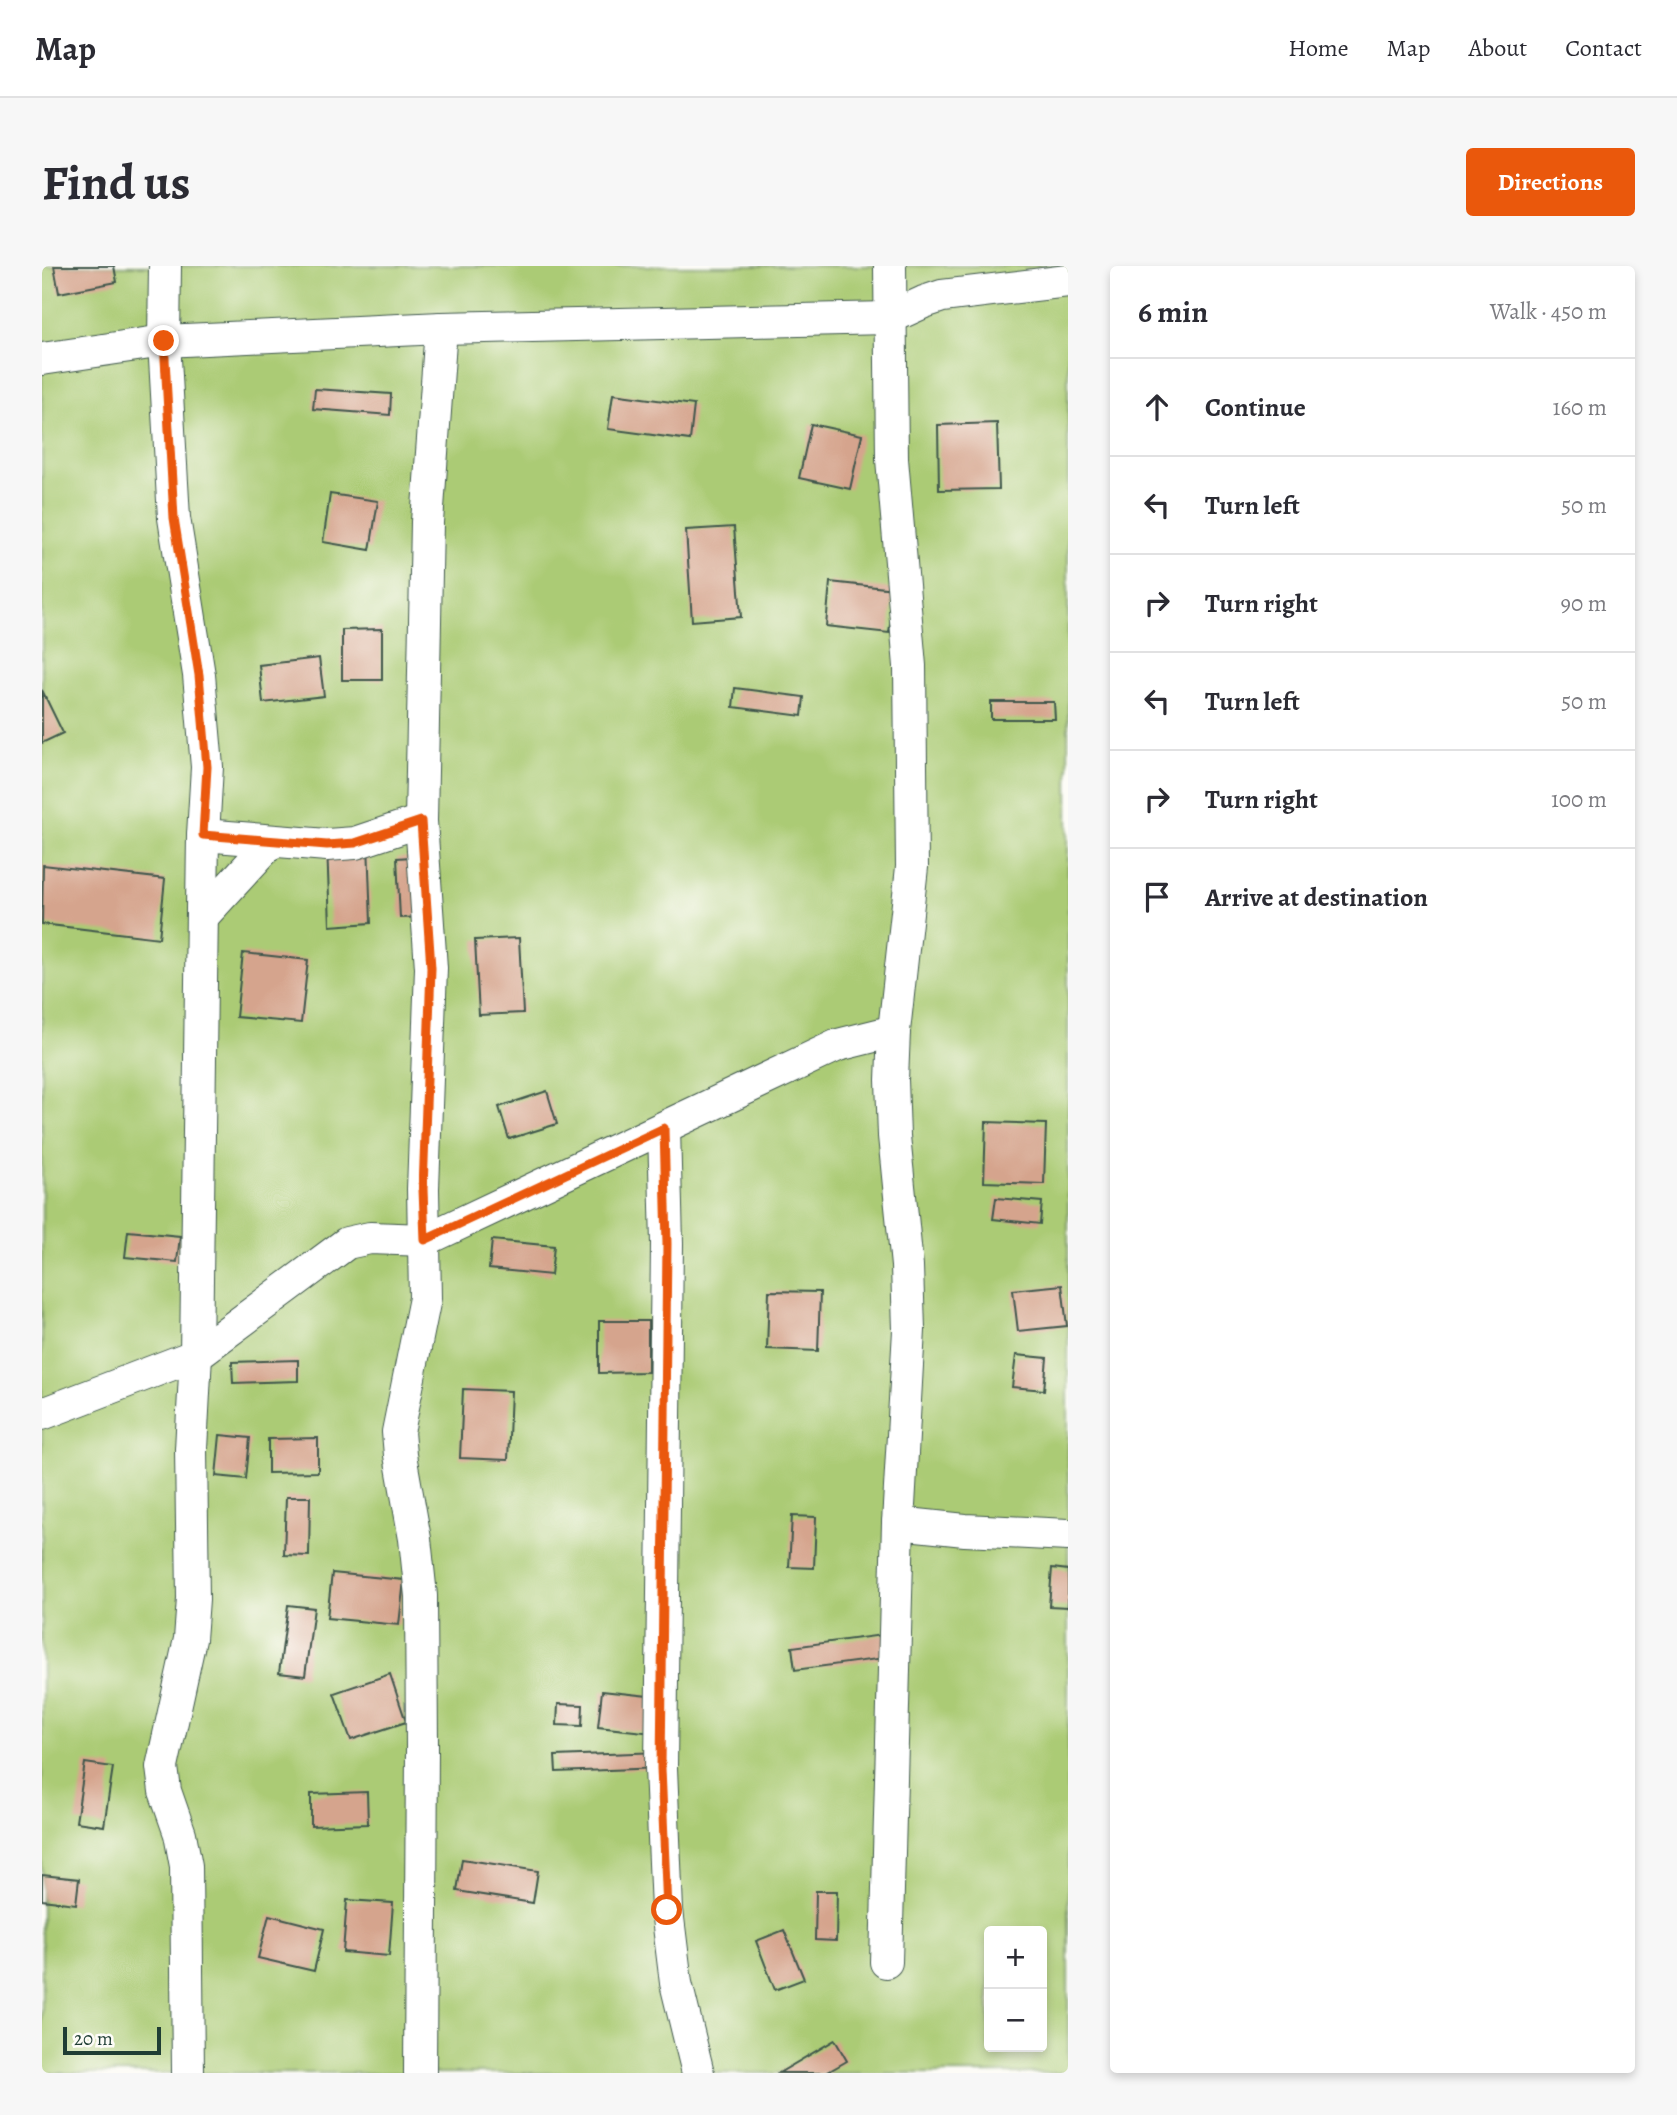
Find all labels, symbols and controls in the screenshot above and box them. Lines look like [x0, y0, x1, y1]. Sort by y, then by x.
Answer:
text: Map [35, 26, 96, 71]
text: Home [1288, 32, 1349, 64]
text: Map [1387, 32, 1431, 64]
text: About [1469, 32, 1527, 64]
text: Contact [1565, 32, 1642, 64]
button: Directions [1466, 148, 1635, 216]
text: Find us [42, 149, 190, 216]
text: 6 min [1138, 292, 1208, 332]
text: Walk · 450 m [1490, 296, 1607, 327]
route end [148, 325, 179, 356]
icon: ahead [1138, 388, 1176, 426]
text: Continue [1205, 390, 1306, 425]
text: 160 m [1553, 392, 1607, 423]
icon: left [1138, 486, 1176, 524]
text: Turn left [1205, 488, 1300, 523]
text: 50 m [1561, 490, 1607, 521]
icon: right [1138, 584, 1176, 622]
text: Turn right [1205, 586, 1318, 621]
text: 90 m [1561, 588, 1607, 619]
icon: left [1138, 682, 1176, 720]
text: Turn left [1205, 684, 1300, 719]
text: 50 m [1561, 686, 1607, 717]
icon: right [1138, 780, 1176, 818]
text: Turn right [1205, 782, 1318, 817]
text: 100 m [1551, 784, 1607, 815]
icon: arrive [1138, 878, 1176, 916]
text: Arrive at destination [1205, 880, 1428, 915]
route start [651, 1894, 682, 1925]
map controls [984, 1926, 1047, 2052]
button: + [984, 1926, 1047, 1989]
button: − [984, 1989, 1047, 2052]
scale bar [63, 2024, 161, 2056]
text: 20 m [74, 2026, 113, 2052]

